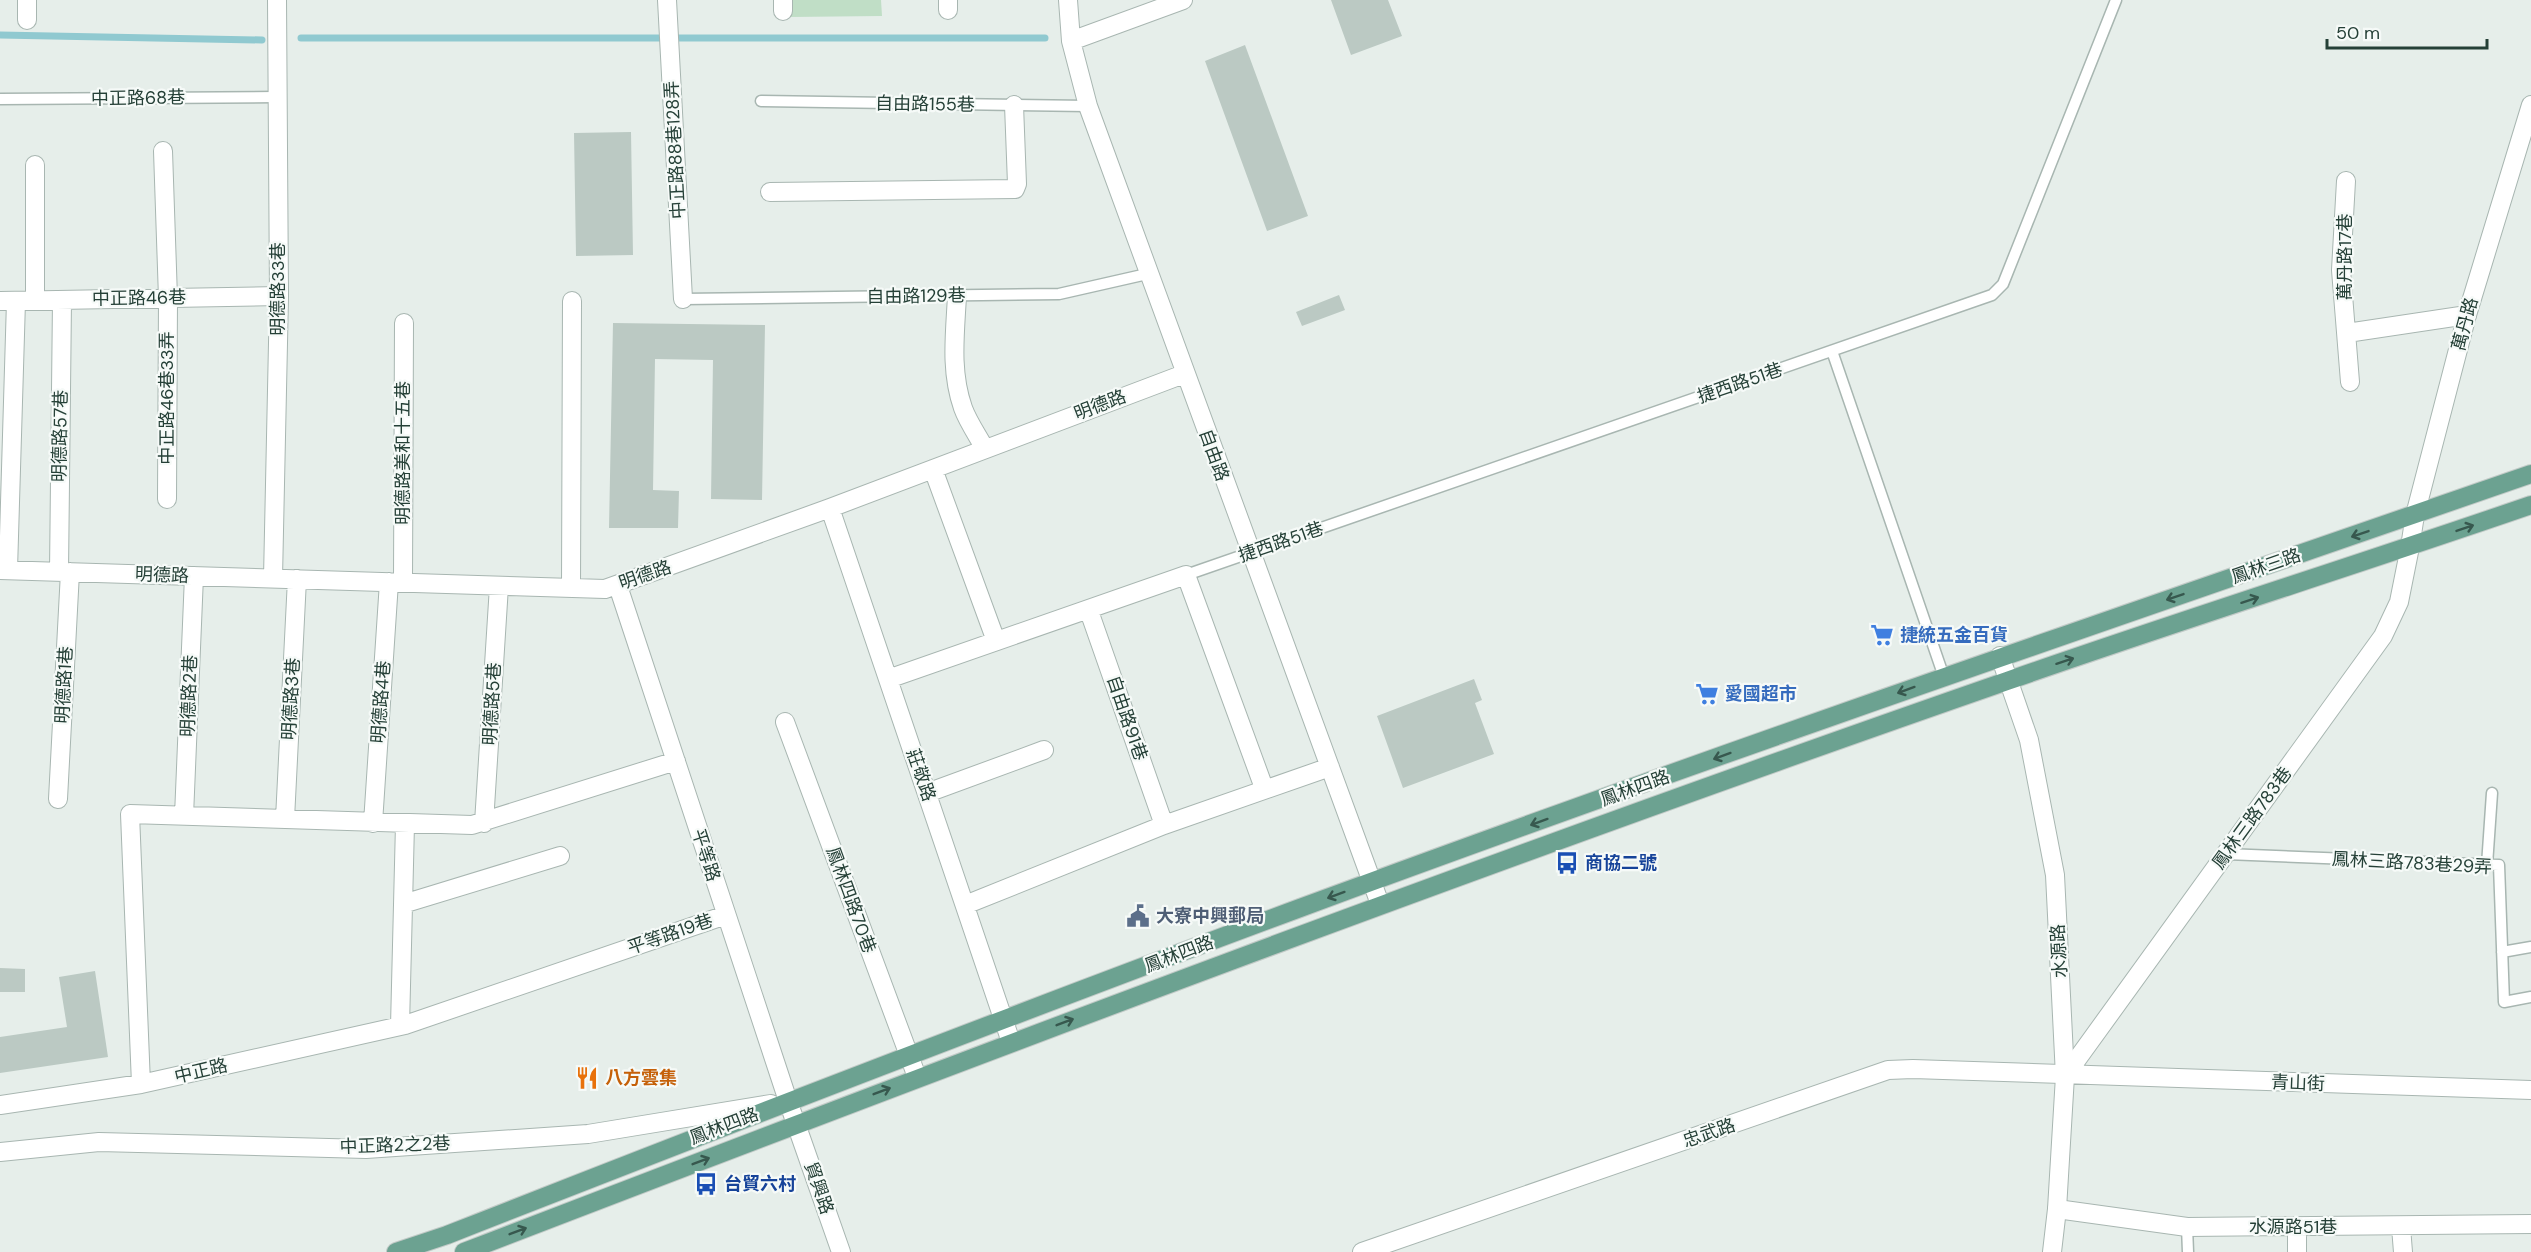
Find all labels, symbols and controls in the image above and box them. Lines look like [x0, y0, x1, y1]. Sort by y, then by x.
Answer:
scale bar [2327, 12, 2488, 50]
text: 50 m [2336, 21, 2380, 45]
street label: 中正路88巷128弄 [659, 80, 691, 220]
street label: 中正路68巷 [91, 85, 185, 111]
street label: 自由路155巷 [875, 91, 975, 117]
street label: 萬丹路17巷 [2333, 213, 2357, 301]
street label: 明德路33巷 [266, 242, 290, 336]
street label: 自由路129巷 [866, 283, 966, 309]
street label: 中正路46巷 [92, 285, 186, 311]
street label: 萬丹路 [2446, 295, 2484, 353]
street label: 中正路46巷33弄 [155, 331, 179, 465]
street label: 捷西路51巷 [1694, 357, 1786, 409]
street label: 明德路美和十五巷 [391, 381, 415, 525]
street label: 明德路 [1070, 384, 1130, 426]
street label: 明德路57巷 [47, 390, 73, 482]
street label: 自由路 [1193, 426, 1235, 484]
street label: 捷西路51巷 [1235, 516, 1327, 568]
one-way arrow [2455, 521, 2474, 532]
one-way arrow [2351, 529, 2370, 540]
street label: 鳳林三路 [2228, 543, 2304, 589]
street label: 明德路 [616, 555, 674, 595]
street label: 明德路 [135, 562, 189, 588]
one-way arrow [2166, 592, 2185, 603]
one-way arrow [2240, 593, 2259, 604]
supermarket icon: 捷統五金百貨 [1869, 622, 1895, 648]
place label: 捷統五金百貨 [1900, 623, 2008, 647]
street label: 明德路1巷 [50, 646, 78, 724]
street label: 明德路2巷 [176, 654, 202, 738]
one-way arrow [2055, 655, 2074, 666]
street label: 明德路3巷 [277, 657, 305, 741]
street label: 明德路4巷 [366, 660, 396, 744]
street label: 明德路5巷 [478, 662, 506, 746]
street label: 自由路91巷 [1101, 672, 1153, 764]
supermarket icon: 愛國超市 [1694, 681, 1720, 707]
place label: 愛國超市 [1725, 682, 1797, 706]
one-way arrow [1897, 686, 1916, 697]
street label: 莊敬路 [901, 746, 941, 804]
one-way arrow [1713, 752, 1732, 763]
street label: 鳳林三路783巷 [2207, 762, 2297, 874]
street label: 鳳林四路 [1597, 764, 1673, 812]
one-way arrow [1530, 818, 1549, 829]
street label: 平等路 [686, 826, 726, 884]
street label: 鳳林四路70巷 [821, 843, 881, 957]
street label: 鳳林三路783巷29弄 [2331, 847, 2493, 879]
bus stop icon: 商協二號 [1554, 850, 1580, 876]
place label: 商協二號 [1585, 851, 1657, 875]
one-way arrow [1327, 891, 1345, 902]
public building icon: 大寮中興郵局 [1125, 903, 1151, 929]
place label: 大寮中興郵局 [1156, 904, 1264, 928]
street label: 平等路19巷 [624, 908, 716, 960]
street label: 水源路 [2046, 923, 2072, 979]
street label: 鳳林四路 [1141, 930, 1217, 978]
one-way arrow [1055, 1016, 1074, 1027]
street label: 中正路 [172, 1053, 230, 1089]
restaurant icon: 八方雲集 [574, 1065, 600, 1091]
place label: 八方雲集 [605, 1066, 677, 1090]
street label: 青山街 [2271, 1070, 2325, 1096]
one-way arrow [872, 1084, 891, 1095]
street label: 鳳林四路 [686, 1102, 762, 1150]
street label: 忠武路 [1680, 1113, 1738, 1153]
street label: 中正路2之2巷 [339, 1131, 451, 1159]
one-way arrow [691, 1155, 709, 1166]
street label: 貿興路 [799, 1159, 839, 1217]
bus stop icon: 台貿六村 [693, 1171, 719, 1197]
place label: 台貿六村 [724, 1172, 796, 1196]
street label: 水源路51巷 [2249, 1215, 2337, 1239]
one-way arrow [509, 1225, 527, 1236]

